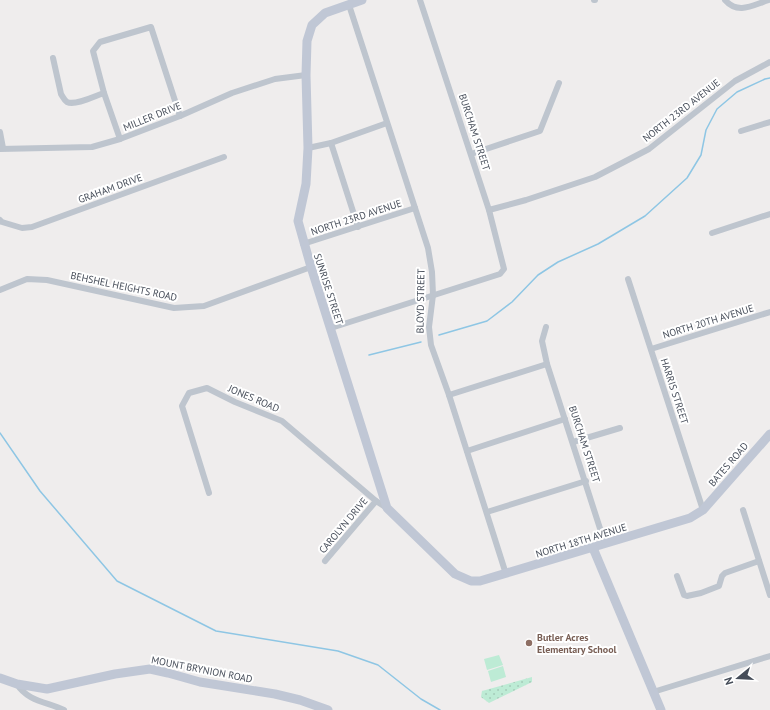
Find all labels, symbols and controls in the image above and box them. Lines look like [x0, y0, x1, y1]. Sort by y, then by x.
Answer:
street label: NORTH 23RD AVENUE [640, 76, 723, 145]
street label: BURCHAM STREET [456, 92, 493, 173]
street label: MILLER DRIVE [121, 99, 183, 134]
street label: GRAHAM DRIVE [76, 171, 144, 206]
street label: NORTH 23RD AVENUE [309, 197, 403, 238]
street label: SUNRISE STREET [311, 252, 346, 327]
street label: BLOYD STREET [413, 268, 428, 333]
street label: BEHSHEL HEIGHTS ROAD [69, 269, 178, 304]
street label: NORTH 20TH AVENUE [661, 301, 755, 341]
street label: HARRIS STREET [658, 357, 691, 426]
street label: JONES ROAD [225, 381, 281, 415]
street label: BURCHAM STREET [566, 404, 603, 485]
street label: BATES ROAD [706, 440, 751, 489]
street label: CAROLYN DRIVE [316, 495, 371, 556]
street label: NORTH 18TH AVENUE [534, 520, 628, 560]
place label: Butler Acres Elementary School [537, 631, 617, 656]
marker: Butler Acres Elementary School [524, 638, 534, 648]
street label: MOUNT BRYNION ROAD [150, 653, 254, 686]
north arrow [718, 658, 758, 698]
text: N [721, 675, 736, 687]

